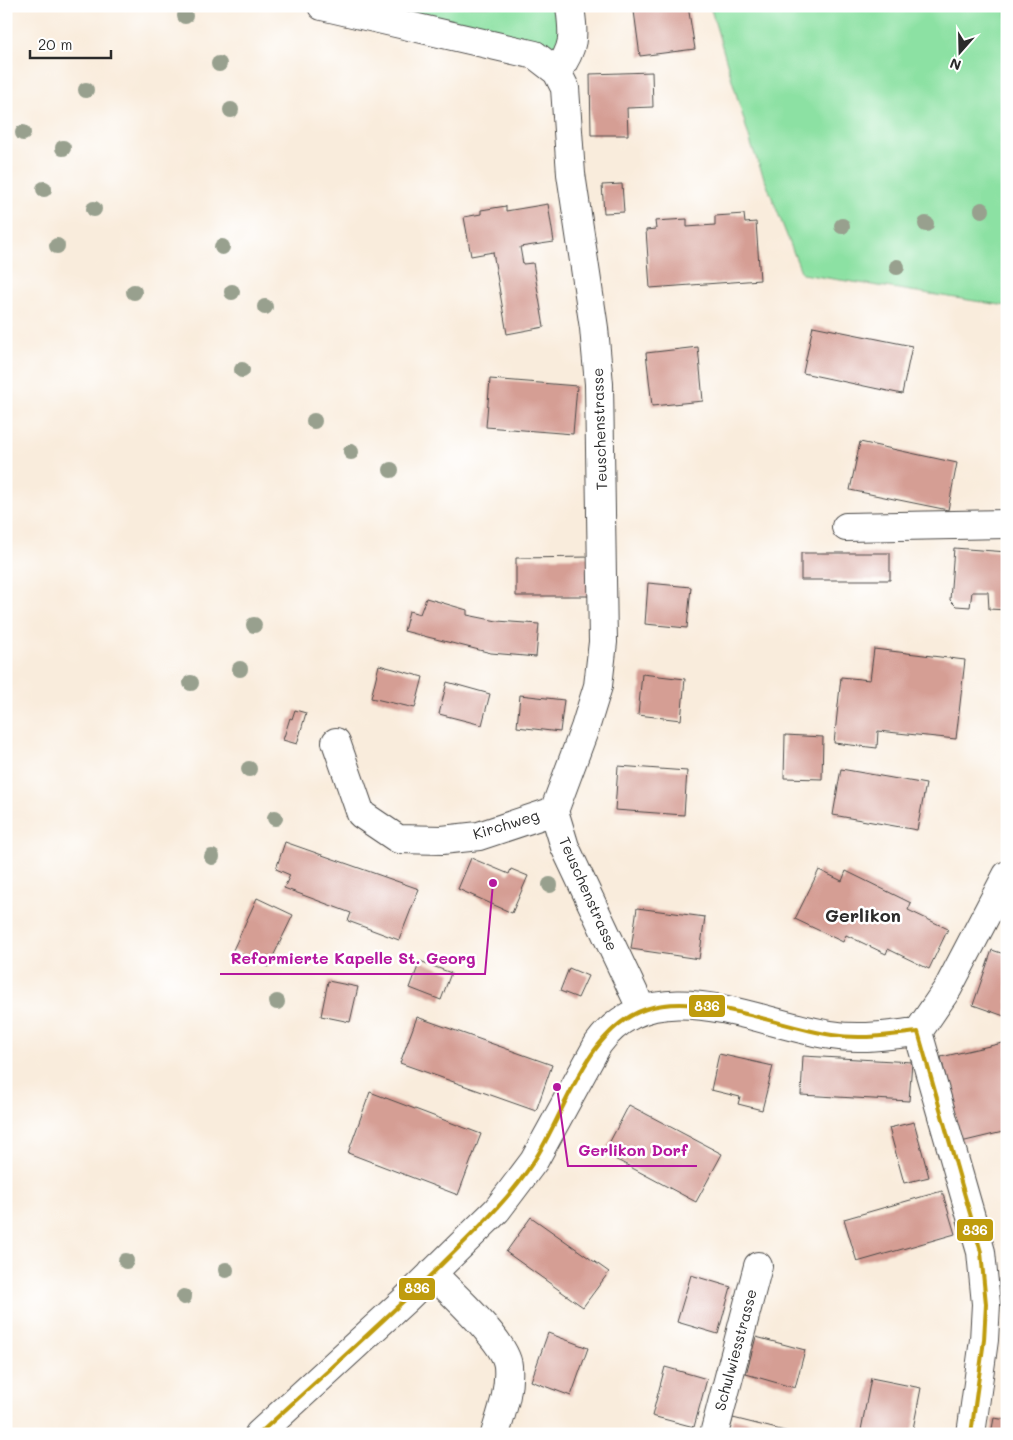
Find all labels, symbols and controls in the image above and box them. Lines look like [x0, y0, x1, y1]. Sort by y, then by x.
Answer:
scale bar [30, 28, 111, 60]
north arrow [936, 28, 986, 78]
text: 20 m [38, 34, 72, 54]
text: N [947, 54, 964, 75]
street label: Teuschenstrasse [587, 367, 611, 491]
street label: Kirchweg [470, 804, 541, 844]
street label: Teuschenstrasse [555, 833, 623, 954]
district label: Gerlikon [825, 903, 901, 927]
callout: Reformierte Kapelle St. Georg [220, 943, 485, 974]
text: Reformierte Kapelle St. Georg [230, 947, 476, 968]
line badge: 836 [688, 994, 726, 1018]
text: 836 [694, 996, 720, 1015]
callout: Gerlikon Dorf [568, 1135, 697, 1166]
text: Gerlikon Dorf [578, 1139, 689, 1160]
line badge: 836 [956, 1218, 994, 1242]
text: 836 [962, 1220, 988, 1239]
line badge: 836 [398, 1277, 436, 1301]
text: 836 [404, 1278, 430, 1297]
street label: Schulwiesstrasse [709, 1287, 761, 1413]

